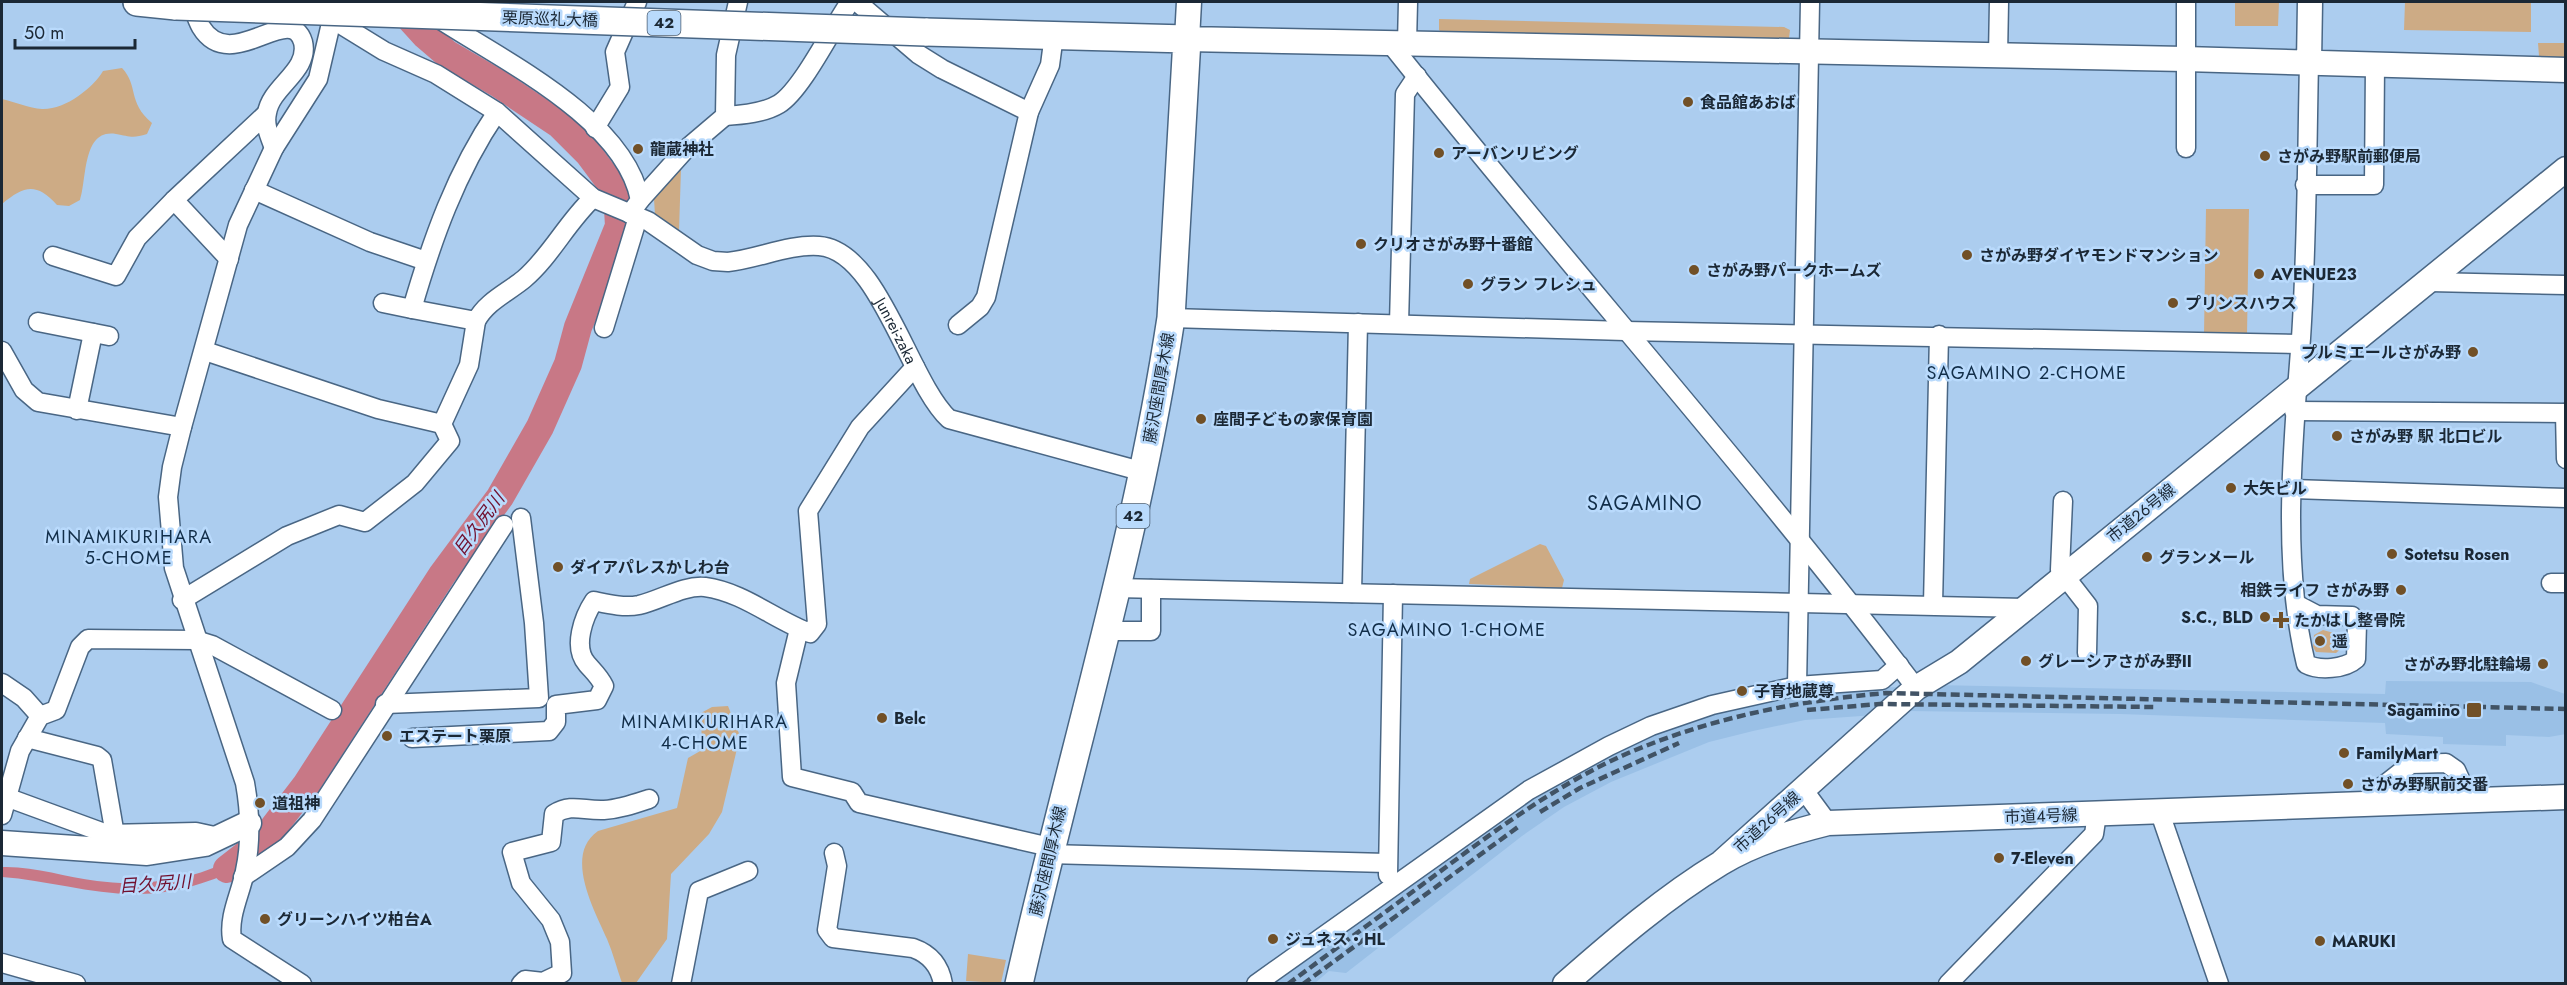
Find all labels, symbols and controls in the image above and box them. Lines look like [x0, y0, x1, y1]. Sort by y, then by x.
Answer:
street label: 栗原巡礼大橋 [502, 6, 598, 32]
road number: 42 [648, 11, 680, 35]
scale bar [15, 12, 135, 50]
text: 50 m [24, 20, 64, 46]
place label: 食品館あおば [1700, 91, 1796, 114]
marker: 食品館あおば [1681, 95, 1695, 109]
place label: 龍蔵神社 [650, 138, 714, 161]
marker: 龍蔵神社 [631, 142, 645, 156]
place label: アーバンリビング [1451, 142, 1579, 165]
place label: さがみ野駅前郵便局 [2277, 145, 2421, 168]
marker: アーバンリビング [1432, 146, 1446, 160]
marker: さがみ野駅前郵便局 [2258, 149, 2272, 163]
place label: クリオさがみ野十番館 [1373, 233, 1533, 256]
marker: クリオさがみ野十番館 [1354, 237, 1368, 251]
place label: さがみ野ダイヤモンドマンション [1979, 244, 2219, 267]
marker: さがみ野ダイヤモンドマンション [1960, 248, 1974, 262]
place label: さがみ野パークホームズ [1706, 259, 1882, 282]
marker: さがみ野パークホームズ [1687, 263, 1701, 277]
place label: AVENUE23 [2270, 263, 2357, 286]
marker: AVENUE23 [2252, 267, 2266, 281]
place label: グラン フレシュ [1480, 273, 1597, 296]
marker: グラン フレシュ [1461, 277, 1475, 291]
street label: Junrei-zaka [869, 291, 923, 368]
place label: プリンスハウス [2185, 292, 2297, 315]
marker: プリンスハウス [2166, 296, 2180, 310]
street label: 藤沢座間厚木線 [1138, 331, 1180, 445]
place label: プルミエールさがみ野 [2301, 341, 2461, 364]
marker: プルミエールさがみ野 [2466, 345, 2480, 359]
district label: SAGAMINO 2-CHOME [1927, 360, 2127, 386]
place label: 座間子どもの家保育園 [1213, 408, 1373, 431]
marker: 座間子どもの家保育園 [1194, 412, 1208, 426]
place label: さがみ野 駅 北口ビル [2349, 425, 2503, 448]
marker: さがみ野 駅 北口ビル [2330, 429, 2344, 443]
place label: 大矢ビル [2243, 477, 2307, 500]
street label: 市道26号線 [2102, 478, 2180, 548]
marker: 大矢ビル [2224, 481, 2238, 495]
water label: 目久尻川 [447, 486, 512, 561]
district label: SAGAMINO [1587, 489, 1703, 518]
road number: 42 [1116, 504, 1150, 528]
district label: MINAMIKURIHARA 5-CHOME [45, 524, 213, 571]
place label: Sotetsu Rosen [2404, 543, 2510, 566]
place label: グランメール [2159, 546, 2255, 569]
marker: Sotetsu Rosen [2385, 547, 2399, 561]
marker: グランメール [2140, 550, 2154, 564]
place label: ダイアパレスかしわ台 [570, 556, 730, 579]
marker: ダイアパレスかしわ台 [551, 560, 565, 574]
place label: 相鉄ライフ さがみ野 [2240, 579, 2389, 602]
marker: 相鉄ライフ さがみ野 [2394, 583, 2408, 597]
place label: S.C., BLD [2181, 606, 2253, 629]
place label: たかはし整骨院 [2294, 609, 2405, 632]
marker: S.C., BLD [2258, 610, 2272, 624]
marker: たかはし整骨院 [2272, 611, 2290, 629]
district label: SAGAMINO 1-CHOME [1348, 617, 1546, 643]
place label: 遥 [2332, 630, 2348, 653]
marker: 遥 [2313, 634, 2327, 648]
place label: グレーシアさがみ野II [2038, 650, 2192, 673]
place label: さがみ野北駐輪場 [2403, 653, 2531, 676]
marker: グレーシアさがみ野II [2019, 654, 2033, 668]
marker: さがみ野北駐輪場 [2536, 657, 2550, 671]
place label: 子育地蔵尊 [1754, 680, 1834, 703]
marker: 子育地蔵尊 [1735, 684, 1749, 698]
place label: Sagamino [2387, 699, 2460, 722]
marker: Sagamino [2465, 701, 2483, 719]
place label: Belc [894, 707, 926, 730]
district label: MINAMIKURIHARA 4-CHOME [621, 709, 789, 756]
marker: Belc [875, 711, 889, 725]
place label: エステート栗原 [399, 725, 511, 748]
marker: エステート栗原 [380, 729, 394, 743]
place label: FamilyMart [2356, 742, 2439, 765]
marker: FamilyMart [2337, 746, 2351, 760]
place label: さがみ野駅前交番 [2360, 773, 2488, 796]
marker: さがみ野駅前交番 [2341, 777, 2355, 791]
street label: 市道26号線 [1729, 786, 1805, 858]
place label: 道祖神 [272, 792, 320, 815]
marker: 道祖神 [253, 796, 267, 810]
street label: 市道4号線 [2004, 803, 2078, 829]
street label: 藤沢座間厚木線 [1024, 804, 1072, 918]
place label: 7-Eleven [2011, 847, 2074, 870]
marker: 7-Eleven [1992, 851, 2006, 865]
water label: 目久尻川 [118, 868, 194, 899]
place label: グリーンハイツ柏台A [277, 908, 432, 931]
marker: グリーンハイツ柏台A [258, 912, 272, 926]
place label: ジュネス・HL [1285, 928, 1385, 951]
place label: MARUKI [2332, 930, 2396, 953]
marker: ジュネス・HL [1266, 932, 1280, 946]
marker: MARUKI [2313, 934, 2327, 948]

